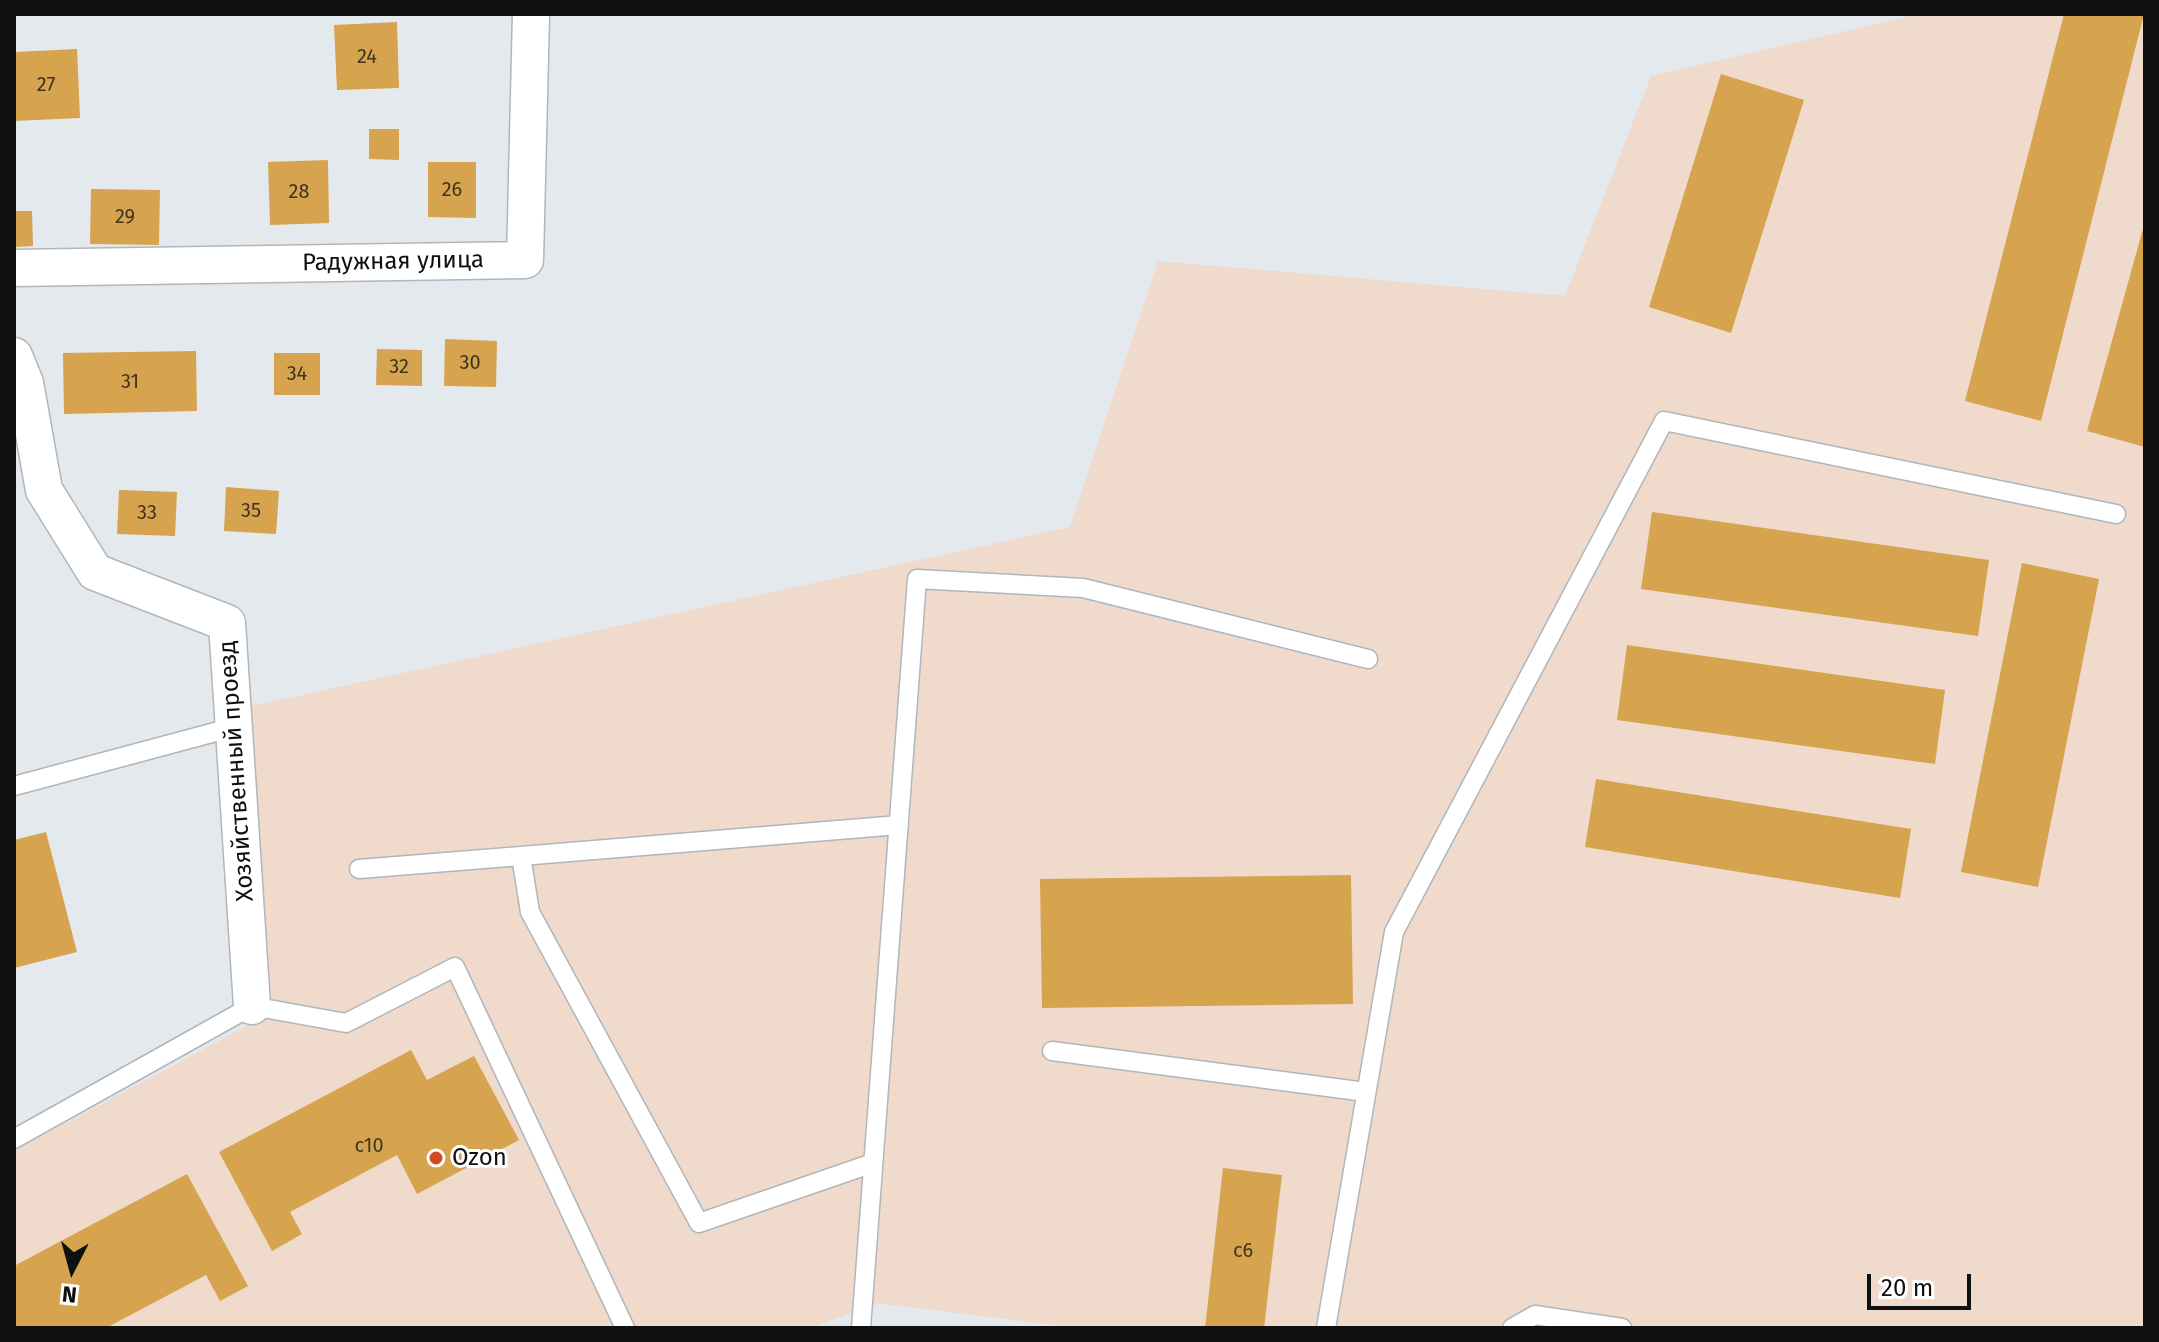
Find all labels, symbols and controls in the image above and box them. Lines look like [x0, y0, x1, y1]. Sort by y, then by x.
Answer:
house number: 24 [357, 45, 377, 69]
house number: 27 [37, 73, 55, 97]
house number: 26 [442, 178, 462, 202]
house number: 28 [289, 180, 309, 204]
house number: 29 [115, 205, 135, 229]
street label: Радужная улица [302, 246, 484, 278]
house number: 30 [459, 351, 481, 375]
house number: 32 [389, 355, 409, 379]
house number: 34 [287, 362, 307, 386]
house number: 31 [121, 370, 139, 394]
house number: 35 [241, 499, 261, 523]
house number: 33 [137, 501, 157, 525]
street label: Хозяйственный проезд [214, 640, 260, 902]
house number: с10 [354, 1134, 384, 1158]
place label: Ozon [452, 1144, 507, 1172]
marker: Ozon [427, 1149, 445, 1167]
north arrow [32, 1230, 112, 1310]
house number: с6 [1233, 1239, 1253, 1263]
scale bar [1871, 1258, 1975, 1308]
text: 20 m [1881, 1274, 1933, 1302]
text: N [61, 1280, 78, 1309]

